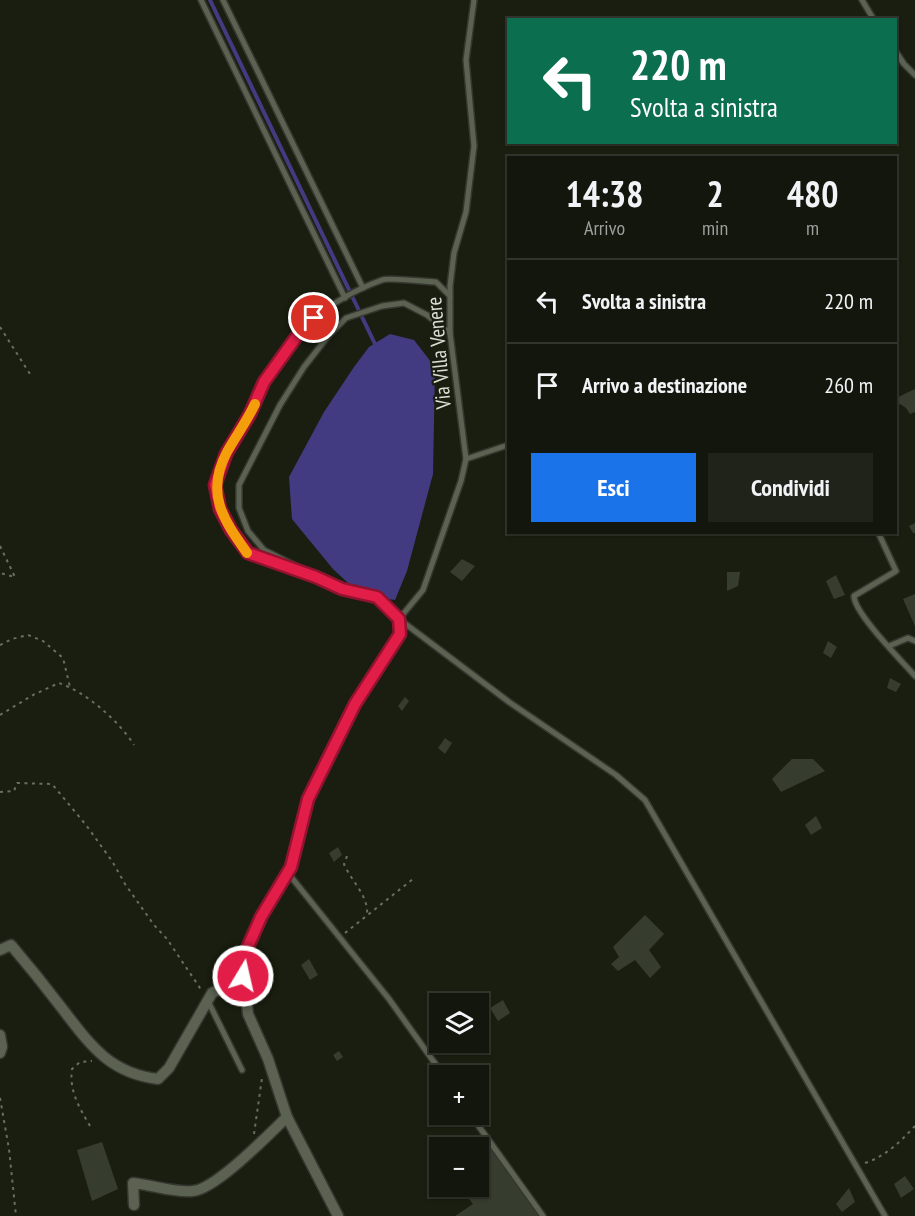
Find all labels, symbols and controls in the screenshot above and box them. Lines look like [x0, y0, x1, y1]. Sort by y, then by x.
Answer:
text: 220 m [630, 37, 727, 92]
icon: left [531, 42, 609, 120]
text: Svolta a sinistra [630, 90, 778, 124]
text: 14:38 [566, 170, 643, 217]
text: 2 [706, 170, 724, 217]
text: 480 [787, 170, 838, 217]
text: Arrivo [584, 215, 625, 241]
text: min [702, 215, 728, 241]
text: m [806, 215, 819, 241]
icon: left [531, 285, 564, 318]
text: Svolta a sinistra [582, 287, 706, 315]
text: 220 m [824, 287, 873, 315]
pin [288, 292, 339, 343]
street label: Via Villa Venere [420, 296, 457, 411]
icon: arrive [297, 301, 330, 334]
icon: arrive [531, 369, 564, 402]
text: Arrivo a destinazione [582, 371, 747, 399]
text: 260 m [824, 371, 873, 399]
button: Esci [531, 453, 696, 522]
button: Condividi [708, 453, 873, 522]
position arrow [211, 944, 275, 1008]
map controls [429, 993, 489, 1197]
button: layers [429, 993, 489, 1053]
button: + [429, 1065, 489, 1125]
button: − [429, 1137, 489, 1197]

